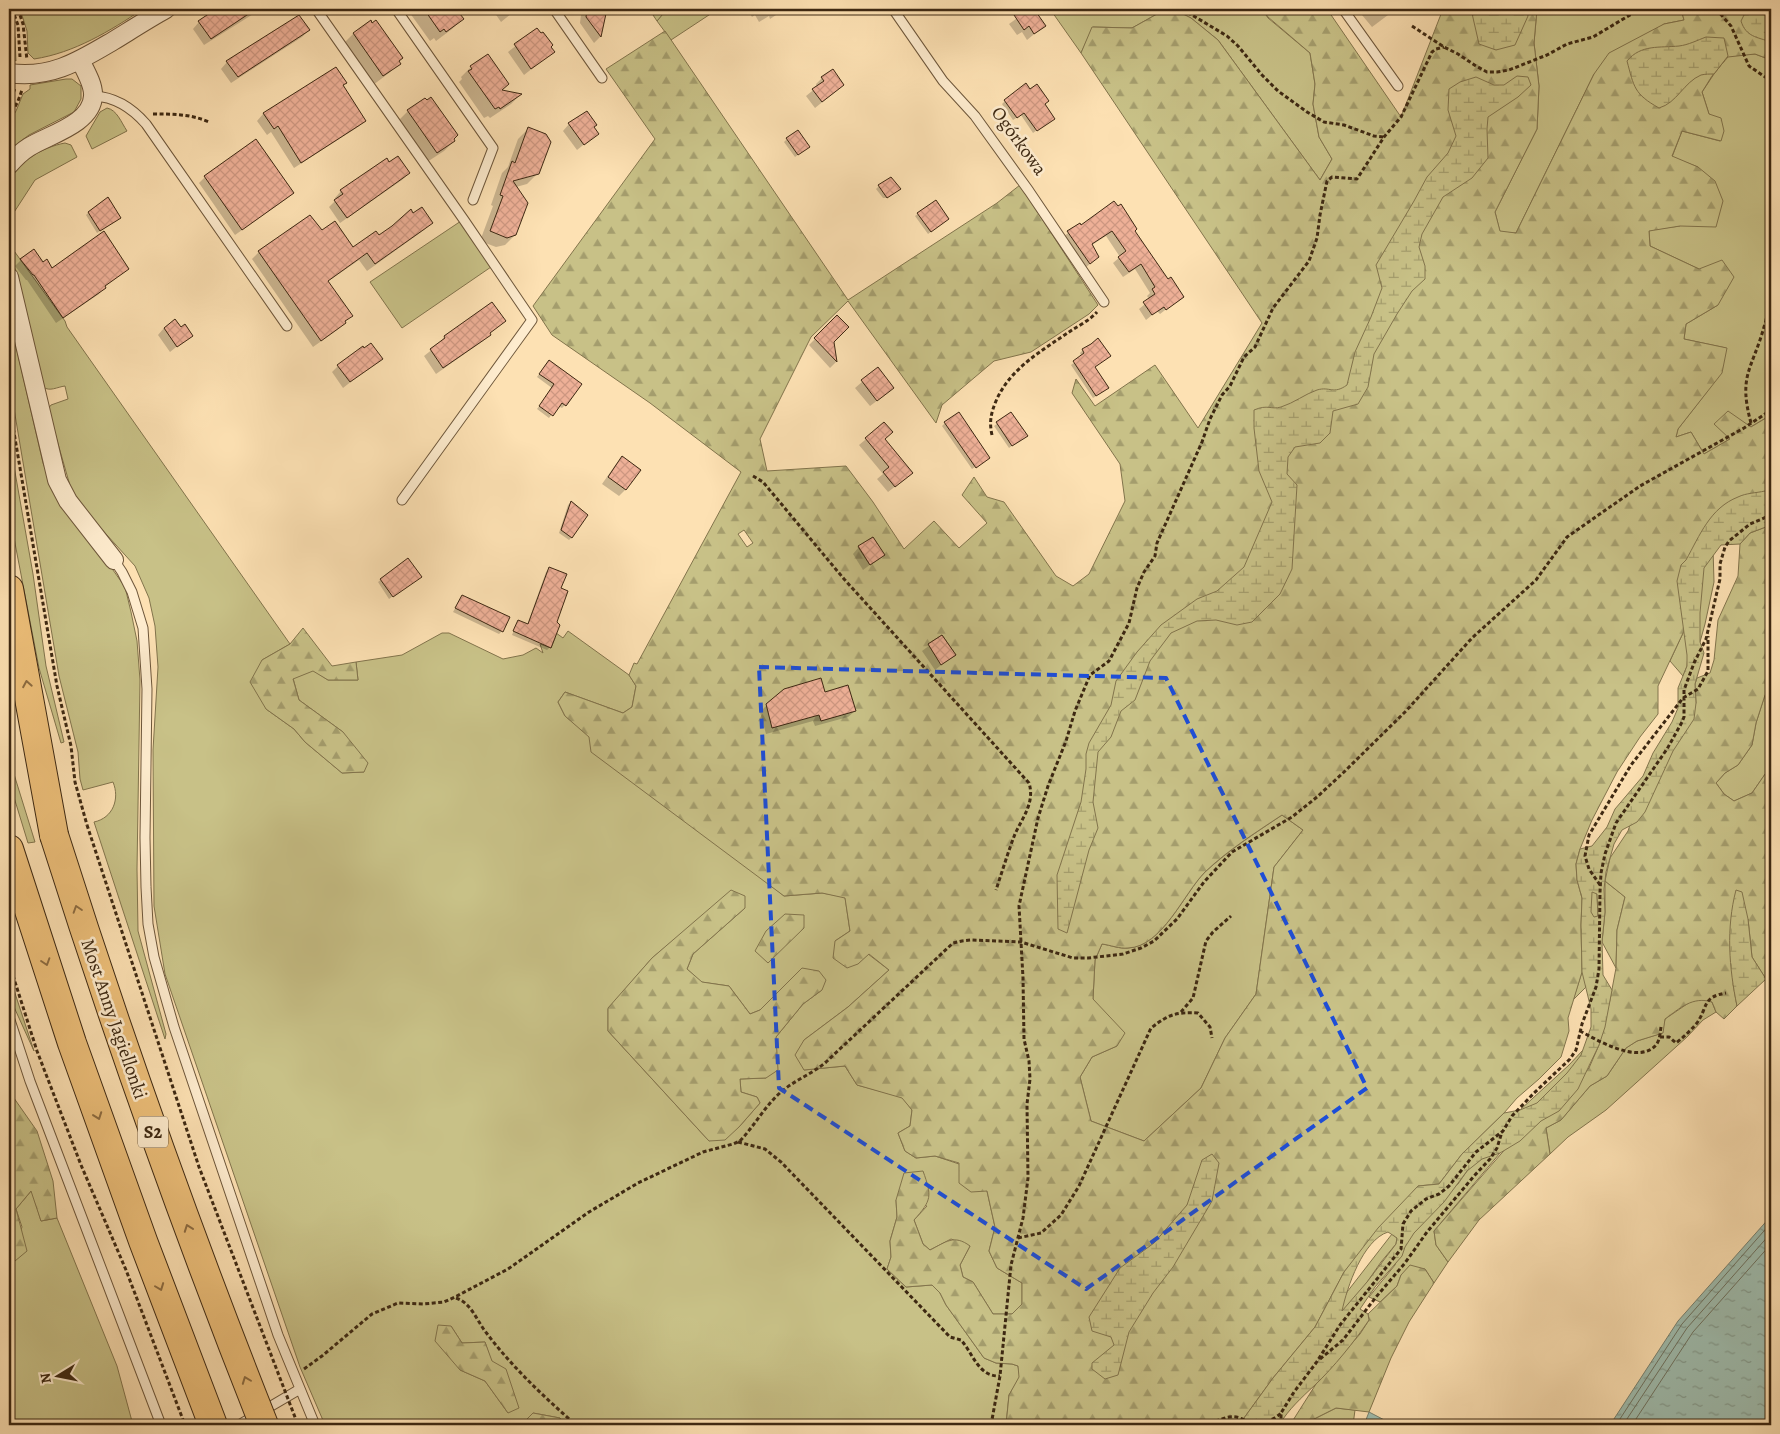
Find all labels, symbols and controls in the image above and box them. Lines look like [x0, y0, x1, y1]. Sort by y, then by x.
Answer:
street label: Ogórkowa [985, 101, 1053, 181]
one-way arrow [22, 679, 32, 688]
one-way arrow [73, 905, 83, 914]
street label: Most Anny Jagiellonki [74, 935, 154, 1103]
one-way arrow [40, 958, 50, 966]
one-way arrow [92, 1111, 102, 1120]
road number: S2 [138, 1116, 168, 1148]
one-way arrow [184, 1224, 194, 1233]
one-way arrow [154, 1282, 164, 1291]
north arrow [32, 1352, 82, 1402]
text: N [35, 1371, 56, 1385]
one-way arrow [242, 1376, 252, 1385]

